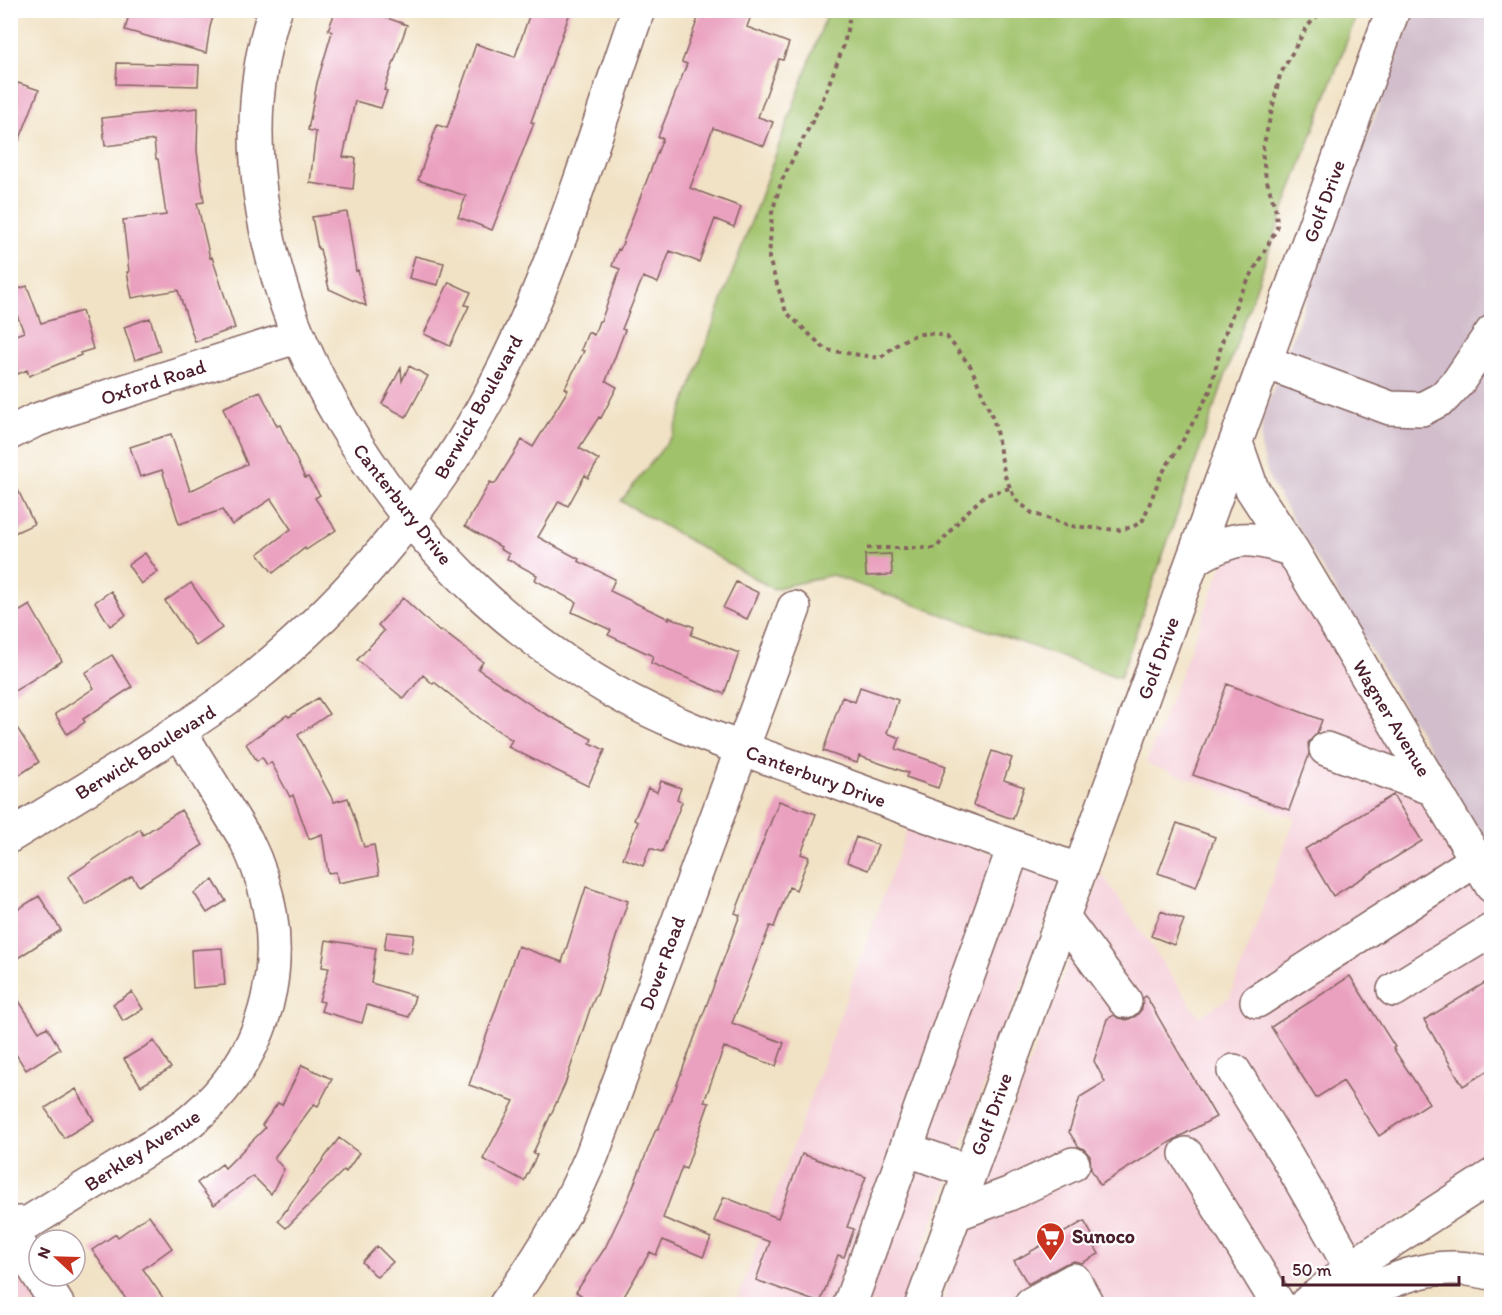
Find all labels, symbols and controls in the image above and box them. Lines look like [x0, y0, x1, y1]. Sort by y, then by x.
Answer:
street label: Golf Drive [1298, 156, 1350, 246]
street label: Berwick Boulevard [428, 331, 528, 483]
street label: Oxford Road [98, 354, 209, 410]
street label: Canterbury Drive [348, 438, 458, 570]
street label: Golf Drive [1132, 613, 1184, 703]
street label: Wagner Avenue [1348, 655, 1436, 781]
street label: Berwick Boulevard [70, 699, 220, 805]
street label: Canterbury Drive [743, 739, 889, 813]
street label: Dover Road [634, 913, 690, 1013]
street label: Golf Drive [965, 1069, 1017, 1159]
street label: Berkley Avenue [80, 1104, 204, 1196]
supermarket icon: Sunoco [1035, 1220, 1067, 1262]
place label: Sunoco [1072, 1224, 1135, 1248]
north arrow [27, 1228, 87, 1288]
text: N [33, 1244, 54, 1261]
scale bar [1283, 1249, 1458, 1287]
text: 50 m [1292, 1259, 1332, 1281]

